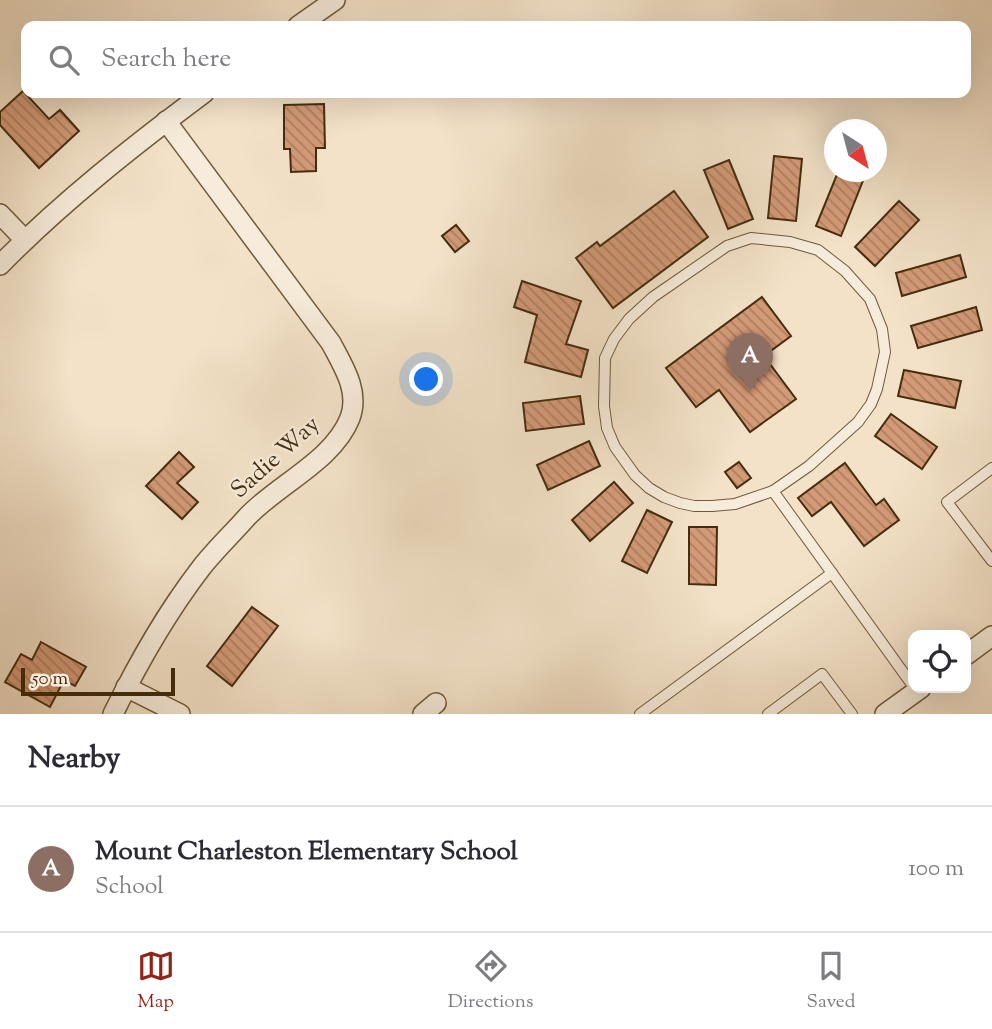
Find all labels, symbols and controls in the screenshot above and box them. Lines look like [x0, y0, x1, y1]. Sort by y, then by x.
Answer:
search box [21, 21, 971, 98]
icon: search [45, 41, 83, 79]
text: Search here [101, 41, 231, 78]
north arrow [824, 119, 887, 182]
pin: A [727, 333, 773, 391]
your location [409, 362, 443, 396]
street label: Sadie Way [224, 409, 328, 507]
map controls [908, 630, 971, 693]
button: locate [908, 630, 971, 693]
scale bar [21, 665, 175, 697]
text: 50 m [32, 666, 68, 693]
text: Nearby [28, 738, 120, 781]
text: Mount Charleston Elementary School [95, 834, 518, 871]
text: A [42, 853, 60, 886]
text: 100 m [908, 853, 964, 886]
text: School [95, 871, 164, 904]
tab: Map [137, 947, 175, 1016]
tab: Directions [448, 947, 533, 1016]
tab: Saved [807, 947, 855, 1016]

